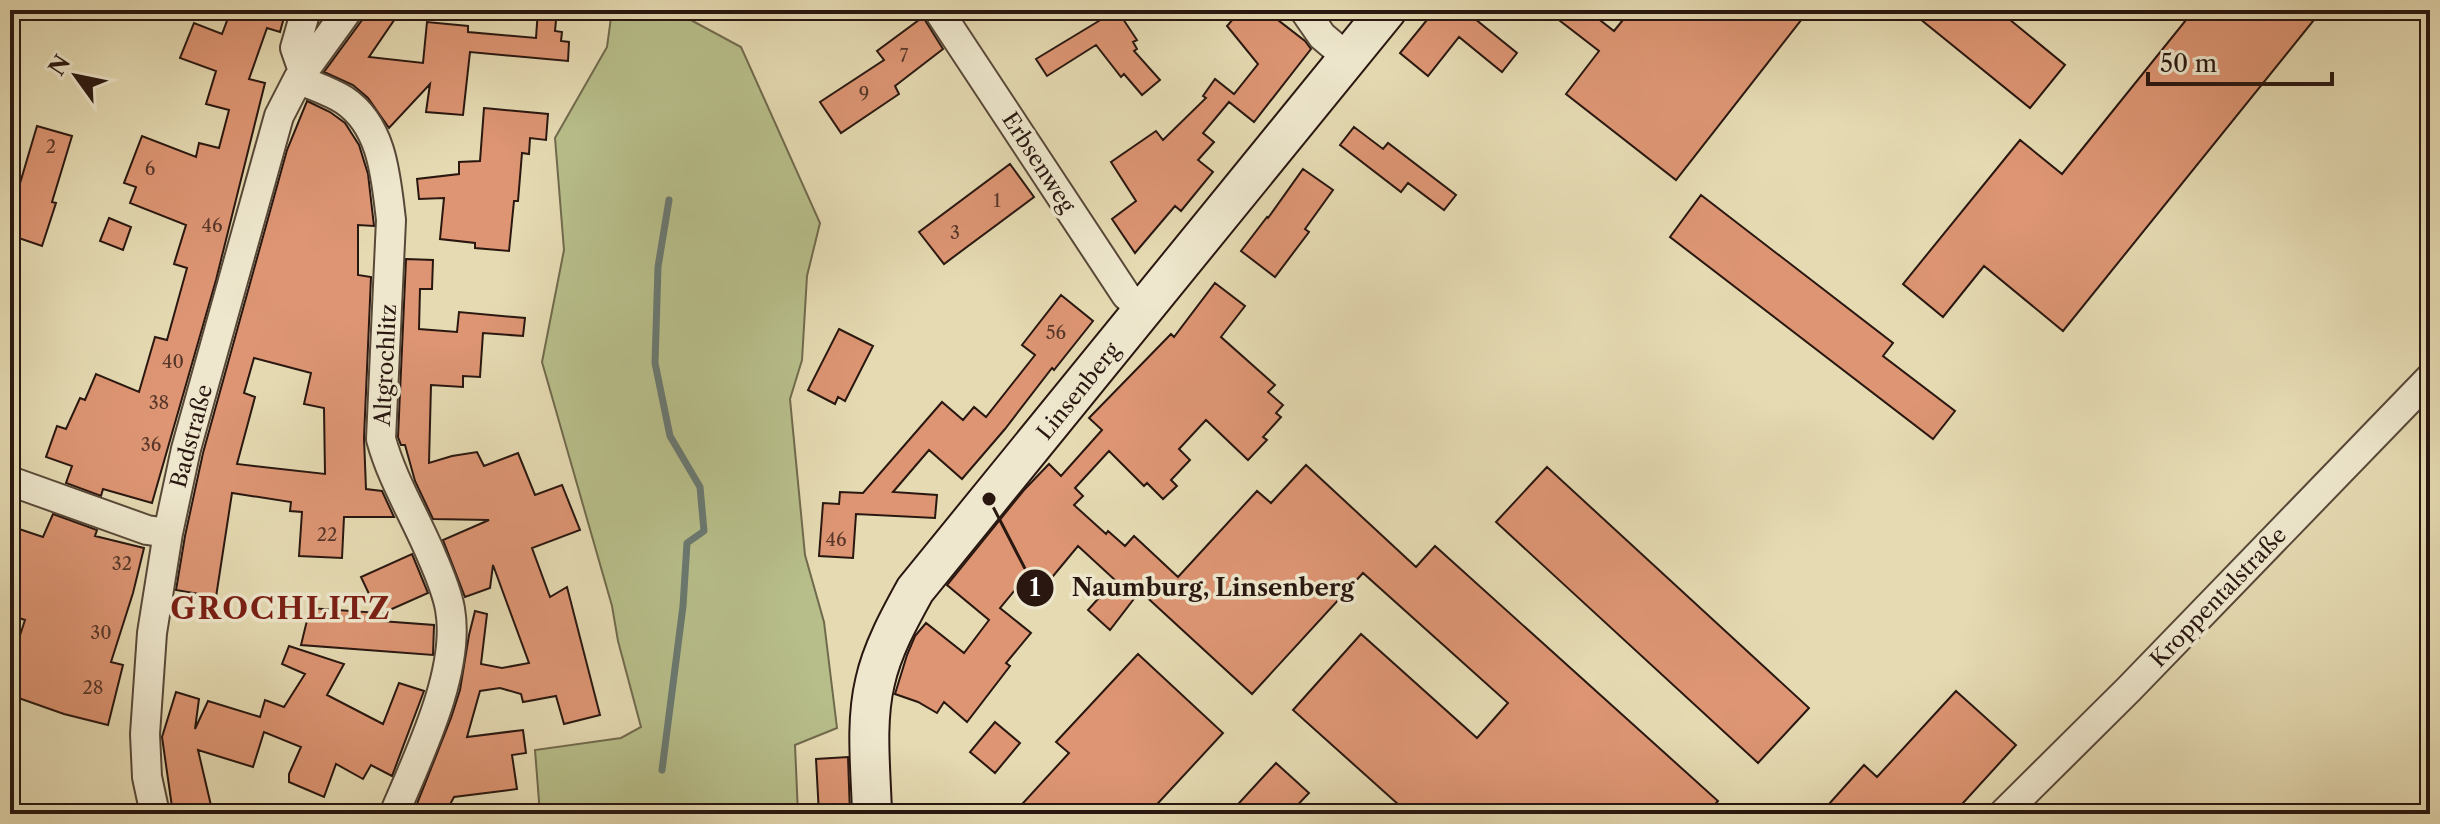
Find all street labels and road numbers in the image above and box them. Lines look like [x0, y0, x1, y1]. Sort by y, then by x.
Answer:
street label: Erbsenweg [996, 107, 1081, 218]
street label: Altgrochlitz [369, 303, 402, 428]
street label: Linsenberg [1031, 337, 1126, 445]
street label: Badstraße [165, 381, 218, 491]
street label: Kroppentalstraße [2145, 522, 2292, 673]

